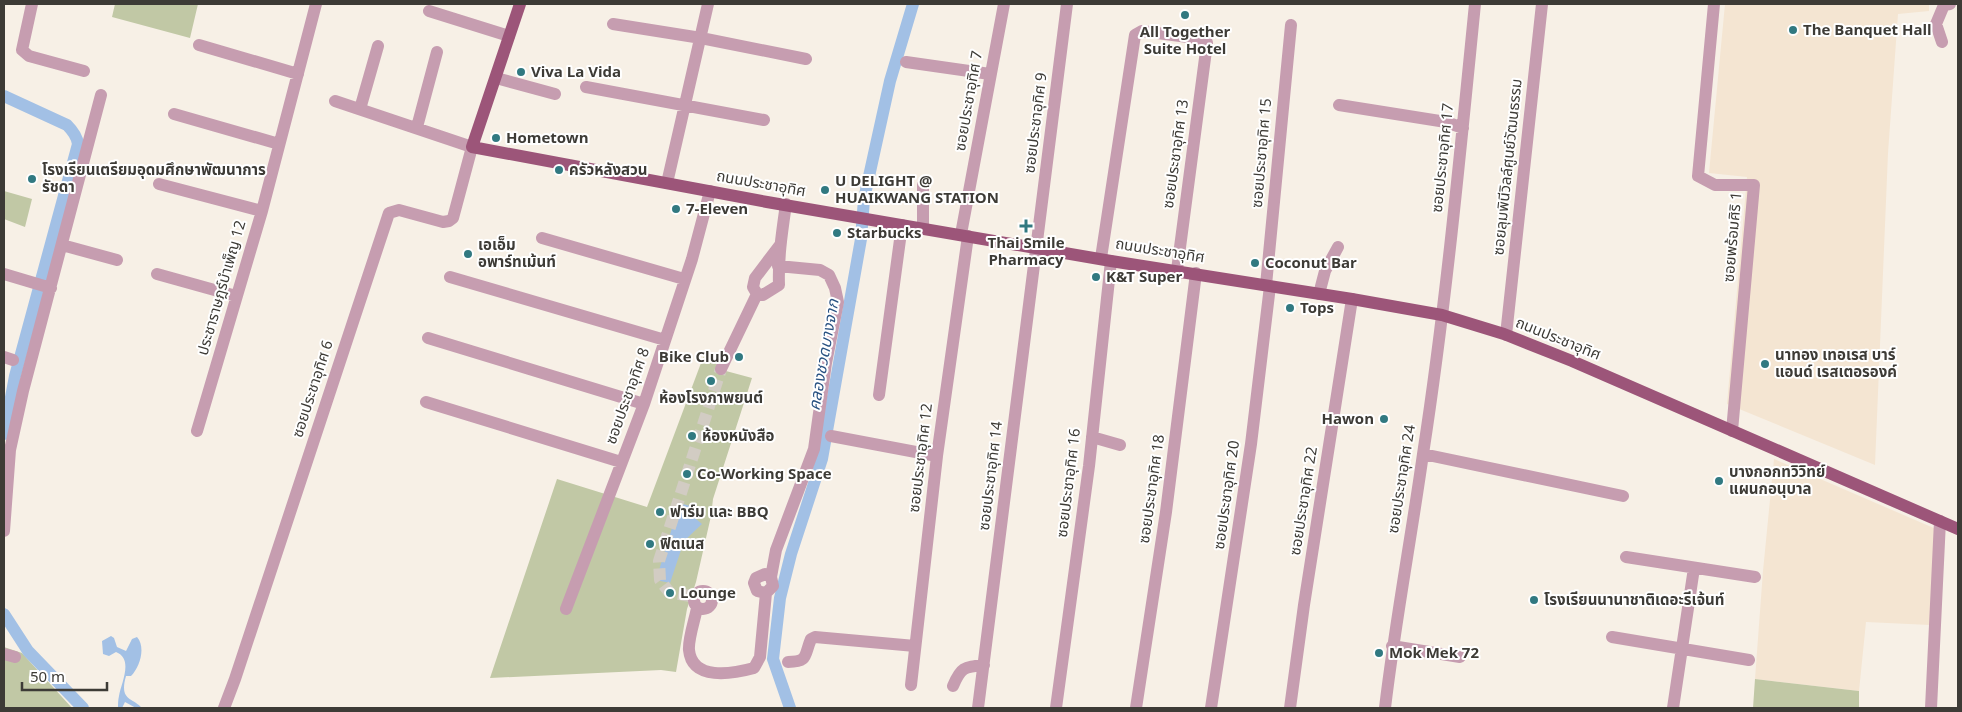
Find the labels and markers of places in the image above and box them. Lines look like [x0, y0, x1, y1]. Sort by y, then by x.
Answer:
marker: All Together Suite Hotel [1179, 9, 1191, 21]
place label: The Banquet Hall [1803, 19, 1932, 42]
place label: All Together Suite Hotel [1140, 21, 1231, 61]
marker: The Banquet Hall [1787, 24, 1799, 36]
place label: Viva La Vida [531, 61, 621, 84]
marker: Viva La Vida [515, 66, 527, 78]
place label: Hometown [506, 127, 589, 150]
marker: Hometown [490, 132, 502, 144]
place label: โรงเรียนเตรียมอุดมศึกษาพัฒนาการ รัชดา [42, 159, 266, 199]
place label: ครัวหลังสวน [569, 159, 647, 182]
marker: ครัวหลังสวน [553, 164, 565, 176]
place label: U DELIGHT @ HUAIKWANG STATION [835, 170, 999, 210]
marker: โรงเรียนเตรียมอุดมศึกษาพัฒนาการ รัชดา [26, 173, 38, 185]
marker: U DELIGHT @ HUAIKWANG STATION [819, 184, 831, 196]
place label: 7-Eleven [686, 198, 748, 221]
marker: 7-Eleven [670, 203, 682, 215]
marker: Thai Smile Pharmacy [1020, 220, 1032, 232]
place label: Starbucks [847, 222, 921, 245]
marker: Starbucks [831, 227, 843, 239]
place label: Thai Smile Pharmacy [987, 232, 1065, 272]
place label: เอเอ็ม อพาร์ทเม้นท์ [478, 234, 556, 274]
marker: เอเอ็ม อพาร์ทเม้นท์ [462, 248, 474, 260]
place label: Coconut Bar [1265, 252, 1357, 275]
marker: Coconut Bar [1249, 257, 1261, 269]
place label: K&T Super [1106, 266, 1182, 289]
marker: K&T Super [1090, 271, 1102, 283]
place label: Tops [1300, 297, 1334, 320]
marker: Tops [1284, 302, 1296, 314]
place label: นาทอง เทอเรส บาร์ แอนด์ เรสเตอรองค์ [1775, 344, 1897, 384]
place label: Bike Club [659, 346, 729, 369]
marker: Bike Club [733, 351, 745, 363]
marker: นาทอง เทอเรส บาร์ แอนด์ เรสเตอรองค์ [1759, 358, 1771, 370]
marker: ห้องโรงภาพยนต์ [705, 375, 717, 387]
place label: ห้องโรงภาพยนต์ [659, 387, 763, 410]
place label: Hawon [1321, 408, 1374, 431]
marker: Hawon [1378, 413, 1390, 425]
place label: ห้องหนังสือ [702, 425, 774, 448]
marker: ห้องหนังสือ [686, 430, 698, 442]
place label: บางกอกทวิวิทย์ แผนกอนุบาล [1729, 461, 1825, 501]
place label: Co-Working Space [697, 463, 832, 486]
marker: Co-Working Space [681, 468, 693, 480]
marker: บางกอกทวิวิทย์ แผนกอนุบาล [1713, 475, 1725, 487]
place label: ฟาร์ม และ BBQ [670, 501, 769, 524]
marker: ฟาร์ม และ BBQ [654, 506, 666, 518]
place label: ฟิตเนส [660, 533, 704, 556]
marker: ฟิตเนส [644, 538, 656, 550]
place label: Lounge [680, 582, 736, 605]
marker: Lounge [664, 587, 676, 599]
place label: โรงเรียนนานาชาติเดอะรีเจ้นท์ [1544, 589, 1724, 612]
marker: โรงเรียนนานาชาติเดอะรีเจ้นท์ [1528, 594, 1540, 606]
place label: Mok Mek 72 [1389, 642, 1479, 665]
marker: Mok Mek 72 [1373, 647, 1385, 659]

